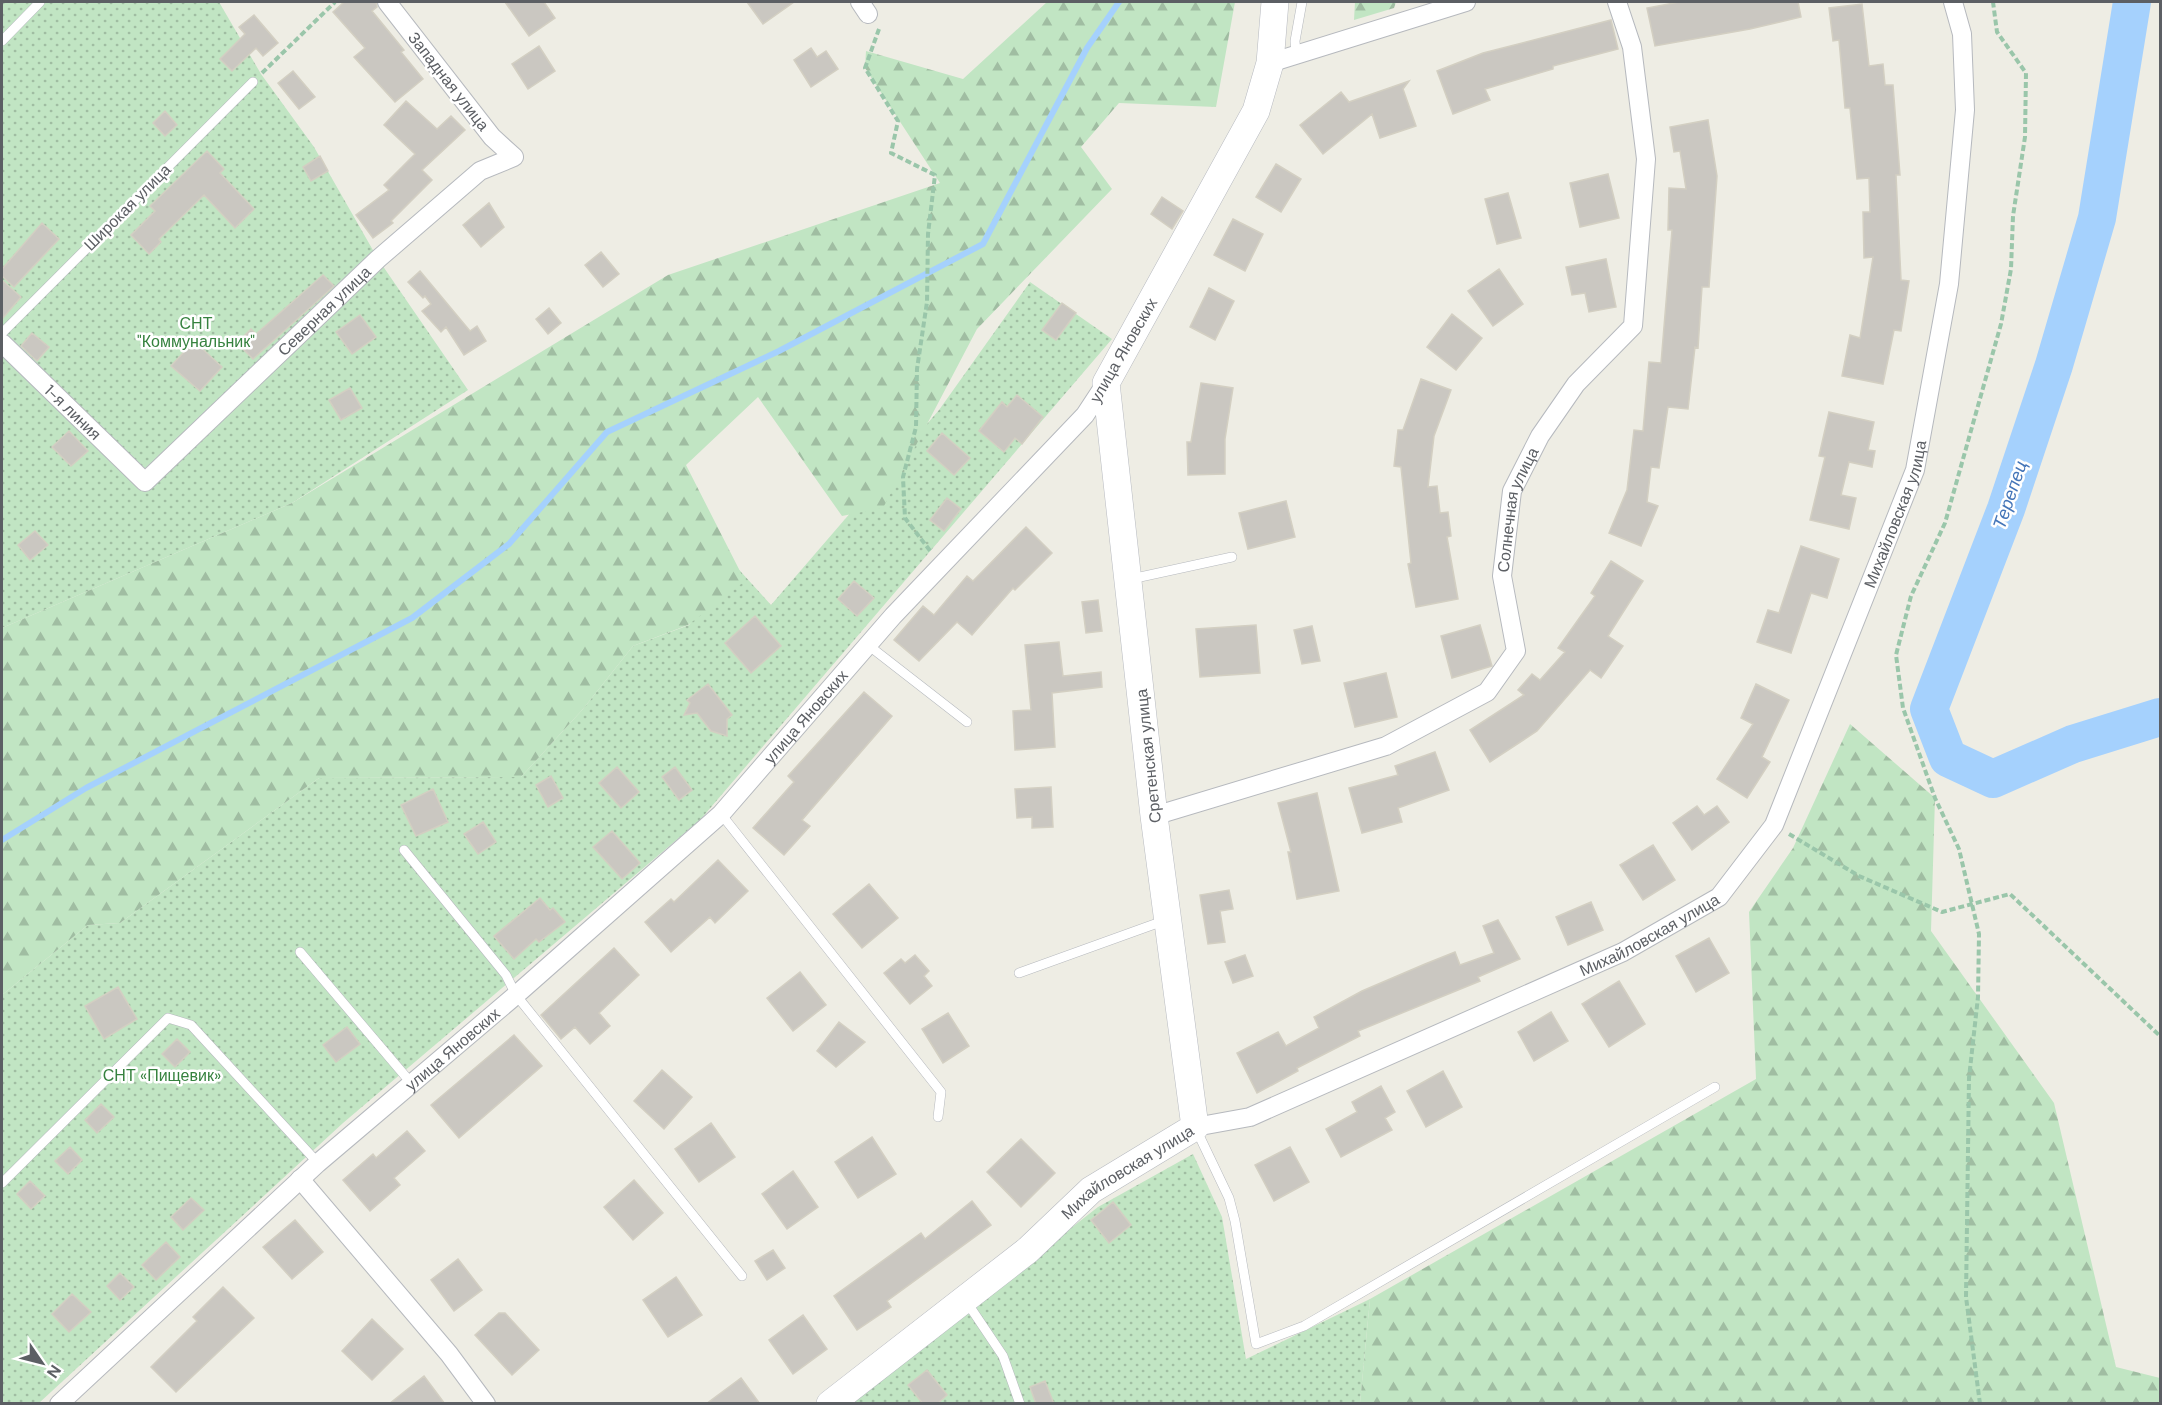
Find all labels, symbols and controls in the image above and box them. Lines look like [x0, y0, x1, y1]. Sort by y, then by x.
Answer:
street label: Западная улица [403, 28, 494, 135]
street label: Широкая улица [79, 159, 175, 255]
street label: Северная улица [273, 262, 375, 361]
street label: улица Яновских [1085, 294, 1162, 407]
park label: СНТ "Коммунальник" [137, 313, 255, 352]
street label: 1-я линия [40, 380, 106, 445]
street label: Михайловская улица [1859, 439, 1931, 591]
street label: Солнечная улица [1493, 444, 1544, 574]
water label: Терепец [1987, 458, 2033, 532]
street label: улица Яновских [759, 666, 853, 768]
street label: Сретенская улица [1131, 688, 1166, 824]
street label: Михайловская улица [1576, 889, 1723, 981]
street label: улица Яновских [401, 1003, 504, 1096]
park label: СНТ «Пищевик» [103, 1065, 221, 1086]
street label: Михайловская улица [1057, 1120, 1198, 1224]
north arrow [12, 1333, 72, 1393]
text: N [42, 1361, 66, 1382]

